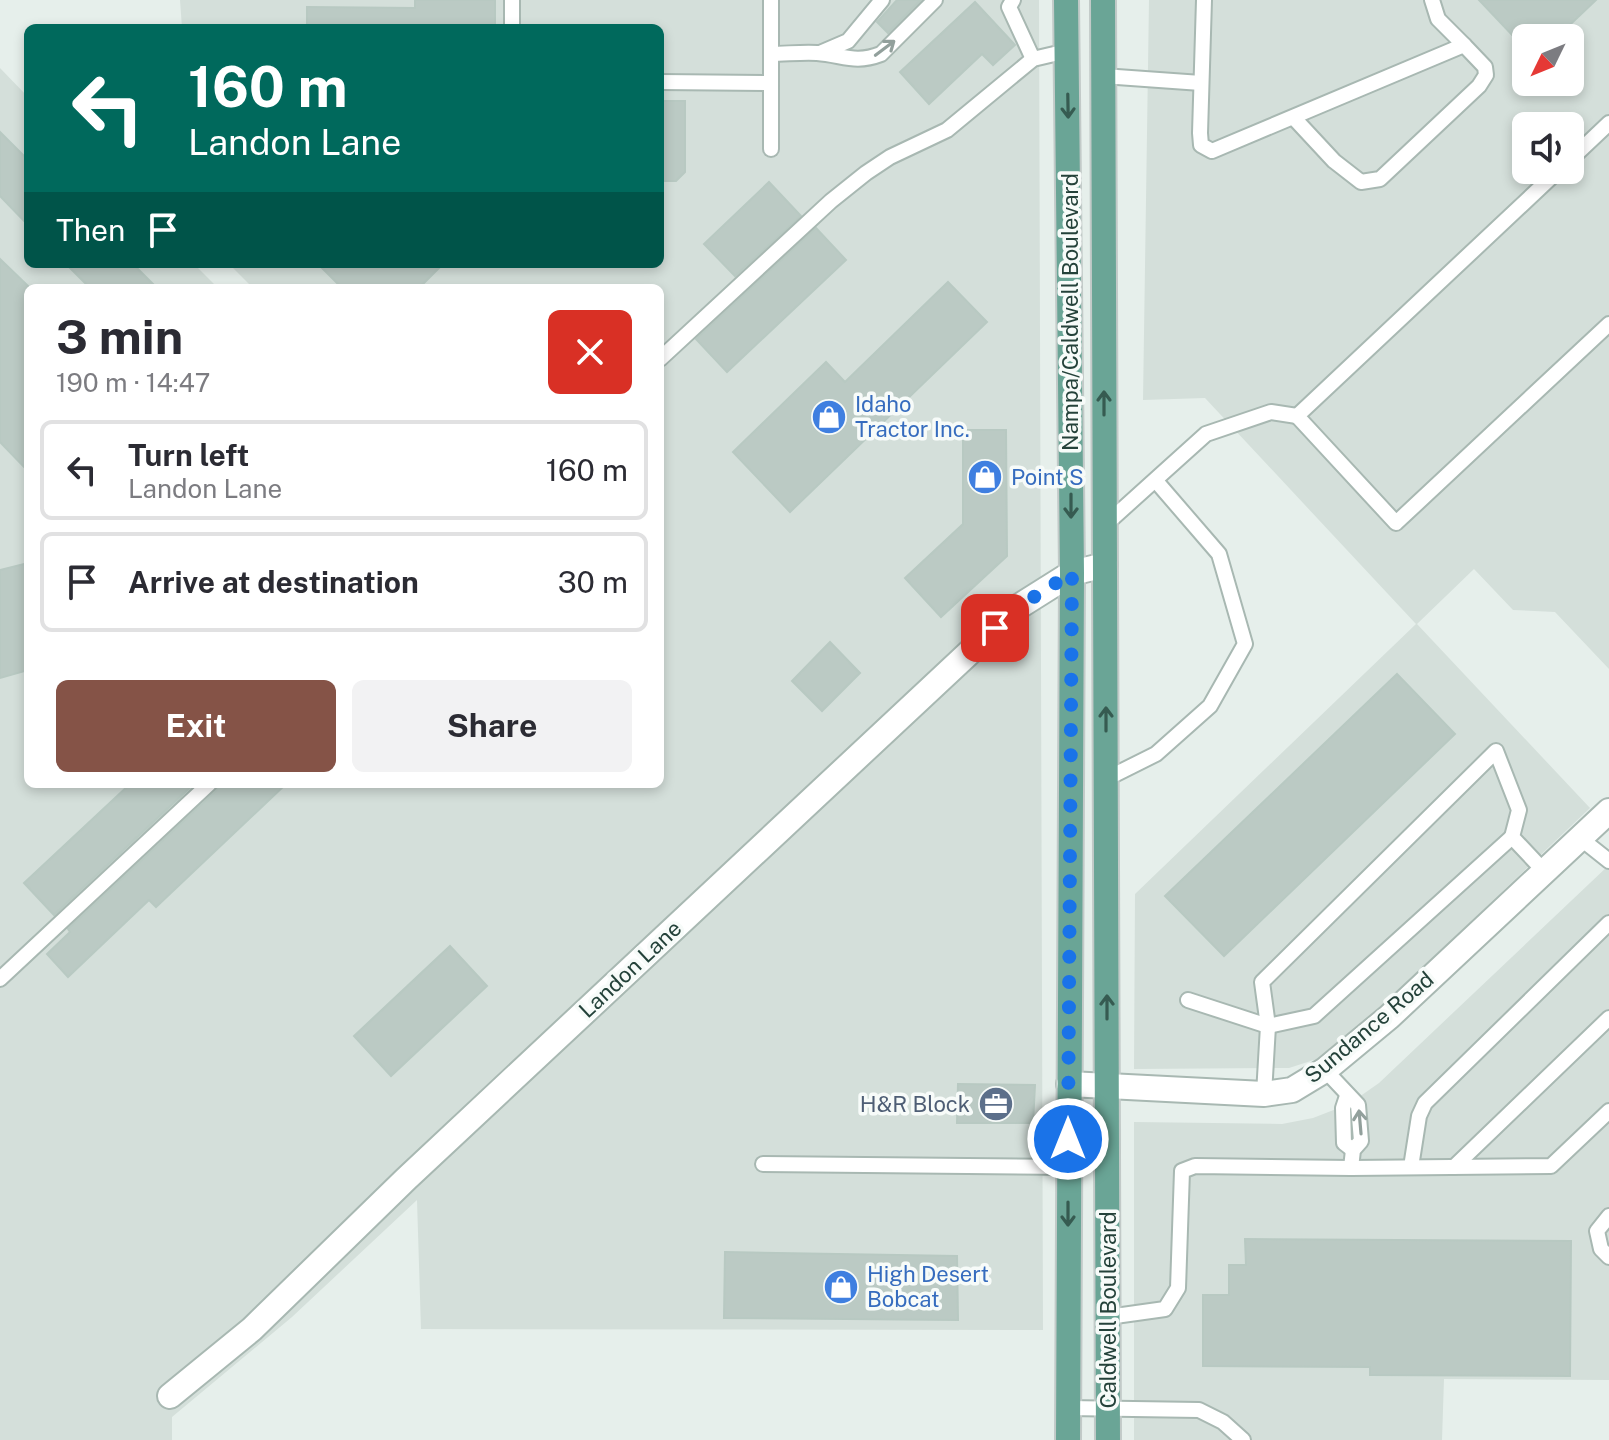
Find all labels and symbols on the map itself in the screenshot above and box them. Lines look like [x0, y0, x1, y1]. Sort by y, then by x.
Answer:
north arrow [1512, 24, 1584, 96]
one-way arrow [874, 40, 895, 57]
one-way arrow [1060, 92, 1075, 119]
street label: Nampa/Caldwell Boulevard [1057, 173, 1083, 451]
one-way arrow [1096, 390, 1112, 417]
place label: Idaho Tractor Inc. [855, 391, 970, 442]
shop icon: Idaho Tractor Inc. [810, 398, 848, 436]
shop icon: Point S [966, 458, 1004, 496]
place label: Point S [1011, 464, 1084, 490]
one-way arrow [1063, 492, 1079, 519]
pin [961, 594, 1029, 662]
one-way arrow [1098, 706, 1114, 733]
street label: Landon Lane [573, 915, 687, 1023]
street label: Sundance Road [1299, 966, 1439, 1088]
one-way arrow [1099, 994, 1115, 1021]
office icon: H&R Block [977, 1085, 1015, 1123]
place label: H&R Block [860, 1091, 970, 1117]
position arrow [1026, 1097, 1110, 1181]
one-way arrow [1352, 1109, 1367, 1136]
one-way arrow [1060, 1200, 1076, 1227]
street label: Caldwell Boulevard [1095, 1211, 1121, 1409]
place label: High Desert Bobcat [867, 1261, 989, 1312]
shop icon: High Desert Bobcat [822, 1268, 860, 1306]

